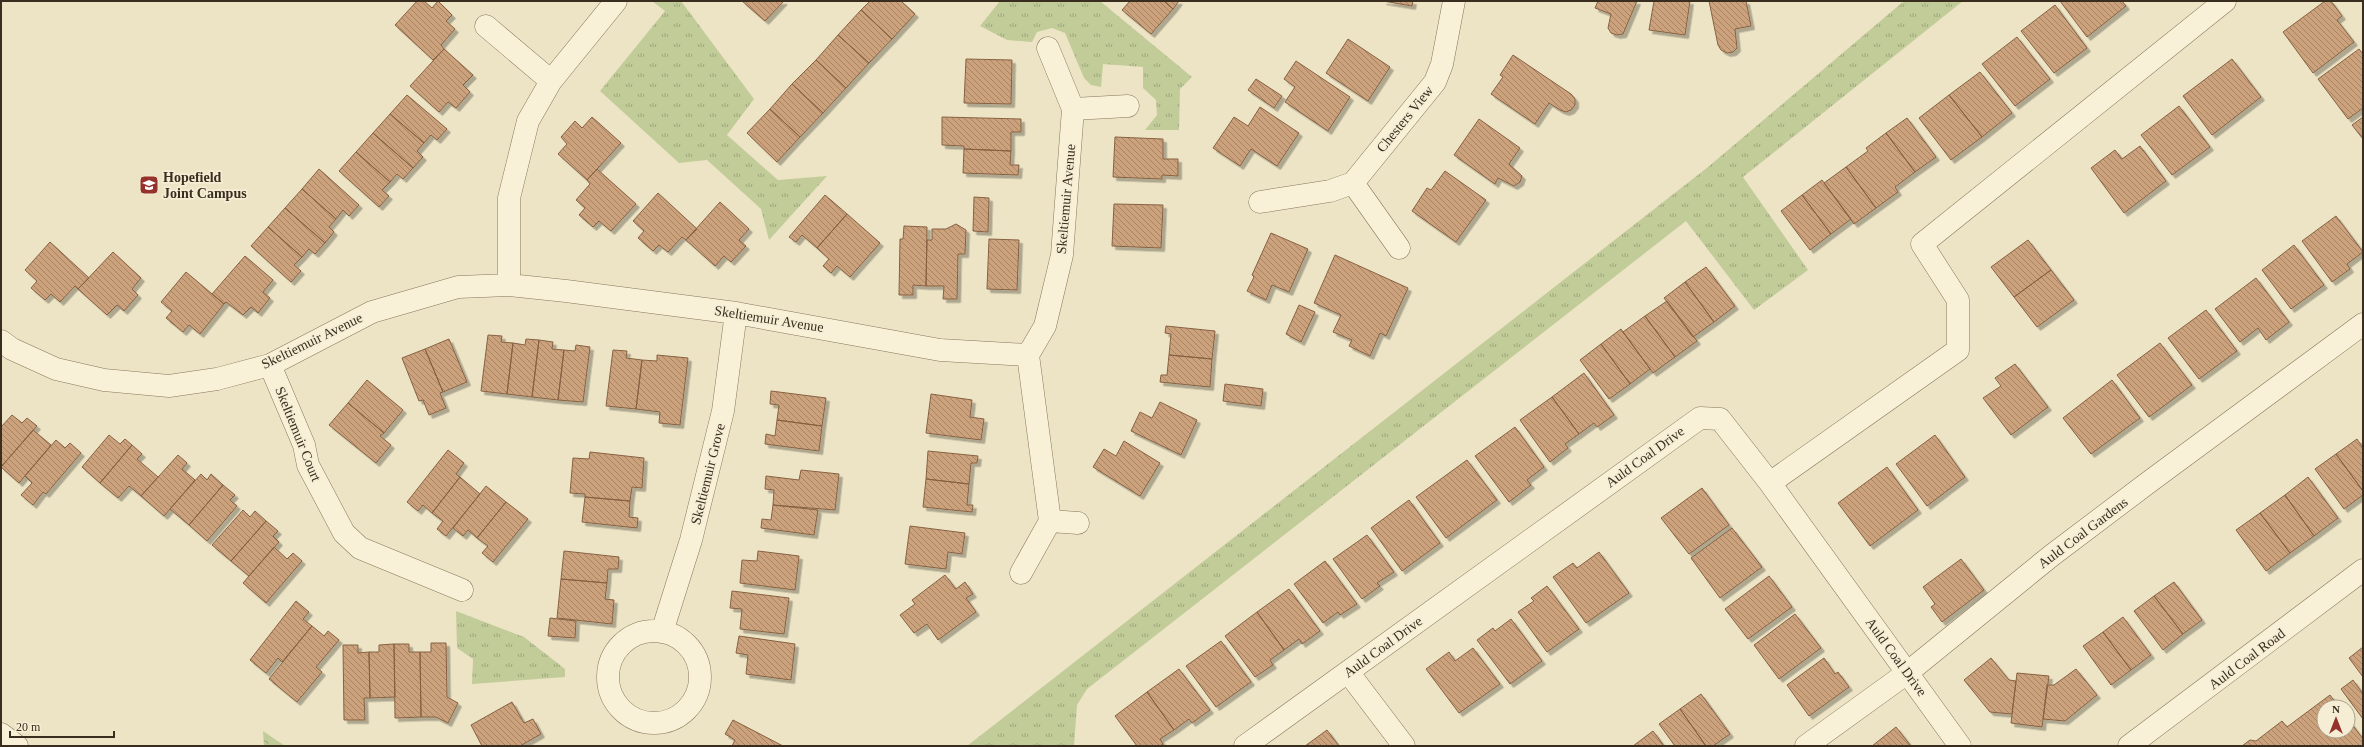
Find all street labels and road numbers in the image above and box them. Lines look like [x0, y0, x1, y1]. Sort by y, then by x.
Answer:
street label: Chesters View [1374, 82, 1437, 155]
street label: Skeltiemuir Avenue [1054, 143, 1078, 255]
street label: Skeltiemuir Avenue [713, 303, 825, 335]
street label: Skeltiemuir Avenue [259, 310, 365, 372]
street label: Skeltiemuir Court [272, 384, 324, 484]
street label: Skeltiemuir Grove [688, 422, 728, 526]
street label: Auld Coal Drive [1603, 424, 1687, 490]
street label: Auld Coal Gardens [2035, 494, 2131, 572]
street label: Auld Coal Drive [1341, 614, 1425, 680]
street label: Auld Coal Drive [1863, 615, 1929, 699]
street label: Auld Coal Road [2206, 626, 2288, 692]

